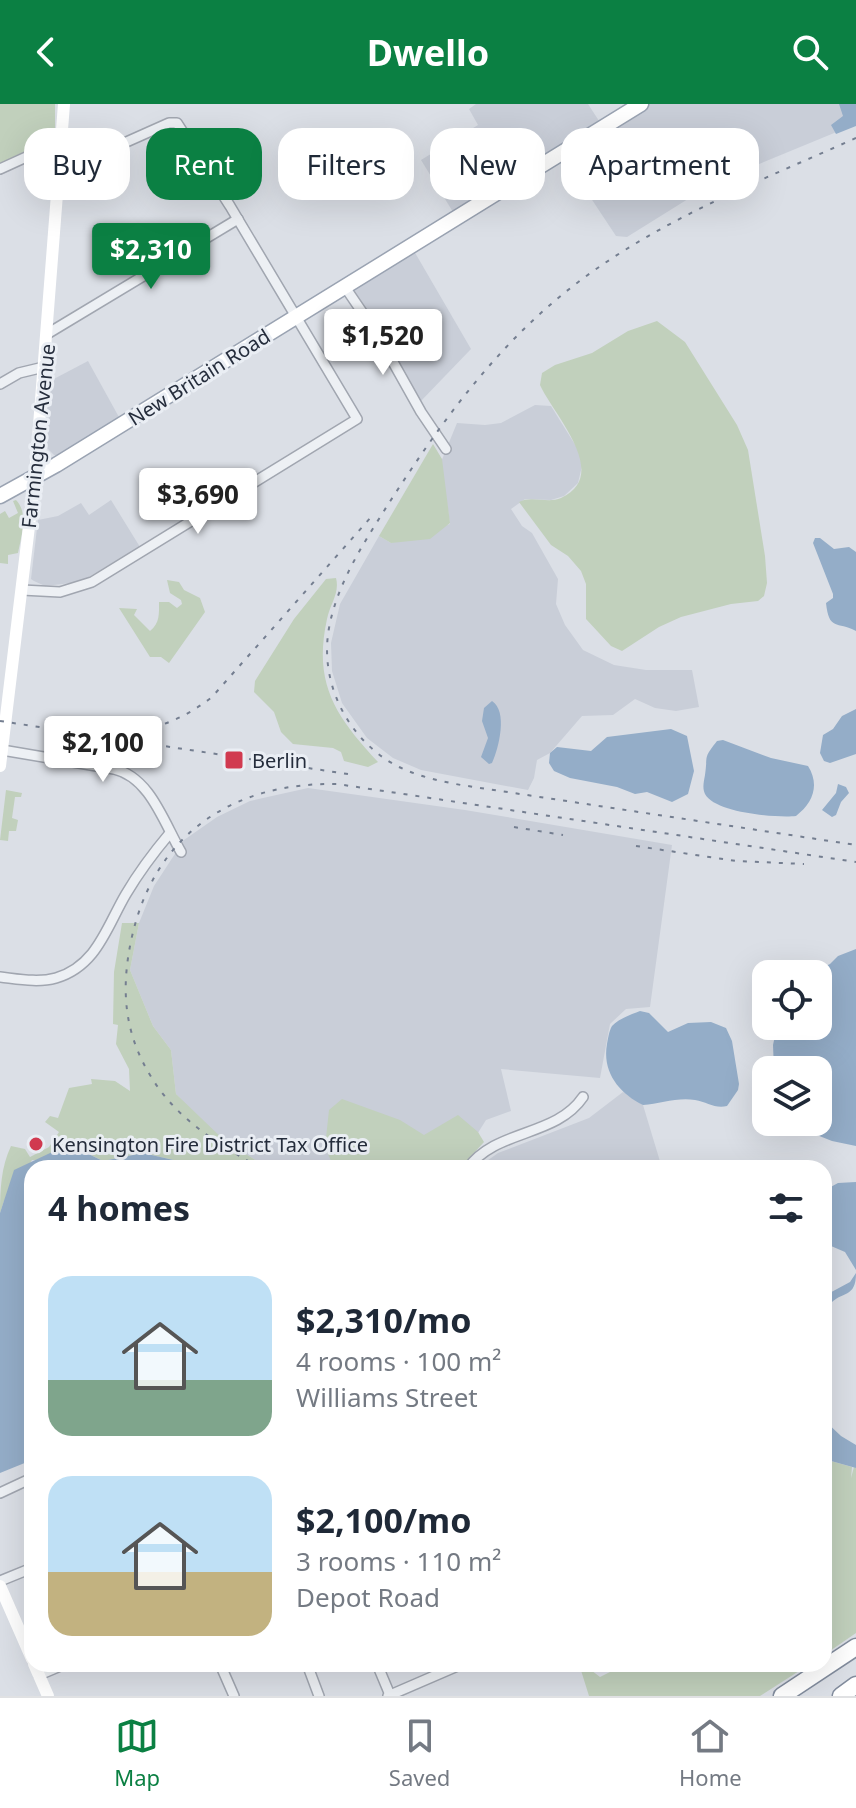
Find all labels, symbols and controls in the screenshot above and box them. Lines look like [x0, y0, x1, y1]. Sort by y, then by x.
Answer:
text: Dwello [367, 28, 489, 77]
icon: back [24, 30, 68, 74]
icon: search [788, 30, 832, 74]
chip: Buy [24, 128, 130, 200]
chip: Rent [146, 128, 262, 200]
chip: Filters [278, 128, 414, 200]
chip: New [430, 128, 545, 200]
chip: Apartment [561, 128, 759, 200]
pin: $2,310 [86, 223, 216, 291]
text: $2,310 [110, 231, 192, 267]
pin: $1,520 [318, 309, 448, 377]
text: $1,520 [342, 317, 424, 353]
street label: New Britain Road [123, 322, 275, 432]
street label: Farmington Avenue [15, 342, 61, 530]
pin: $3,690 [133, 468, 263, 536]
text: $3,690 [157, 476, 239, 512]
pin: $2,100 [38, 716, 168, 784]
text: $2,100 [62, 724, 144, 760]
place label: Berlin [252, 747, 307, 774]
marker: Berlin [223, 749, 245, 771]
map controls [752, 960, 832, 1136]
button: locate [752, 960, 832, 1040]
button: layers [752, 1056, 832, 1136]
place label: Kensington Fire District Tax Office [52, 1131, 368, 1158]
marker: Kensington Fire District Tax Office [27, 1135, 45, 1153]
text: 4 homes [48, 1185, 190, 1231]
icon: filters [764, 1186, 808, 1230]
text: $2,310/mo [296, 1297, 471, 1343]
icon: home [112, 1308, 208, 1404]
text: 4 rooms · 100 m² [296, 1343, 501, 1379]
text: Williams Street [296, 1379, 478, 1415]
text: $2,100/mo [296, 1497, 471, 1543]
icon: home [112, 1508, 208, 1604]
text: 3 rooms · 110 m² [296, 1543, 501, 1579]
text: Depot Road [296, 1579, 440, 1615]
tab: Map [114, 1714, 160, 1792]
tab: Saved [389, 1714, 450, 1792]
tab: Home [679, 1714, 742, 1792]

